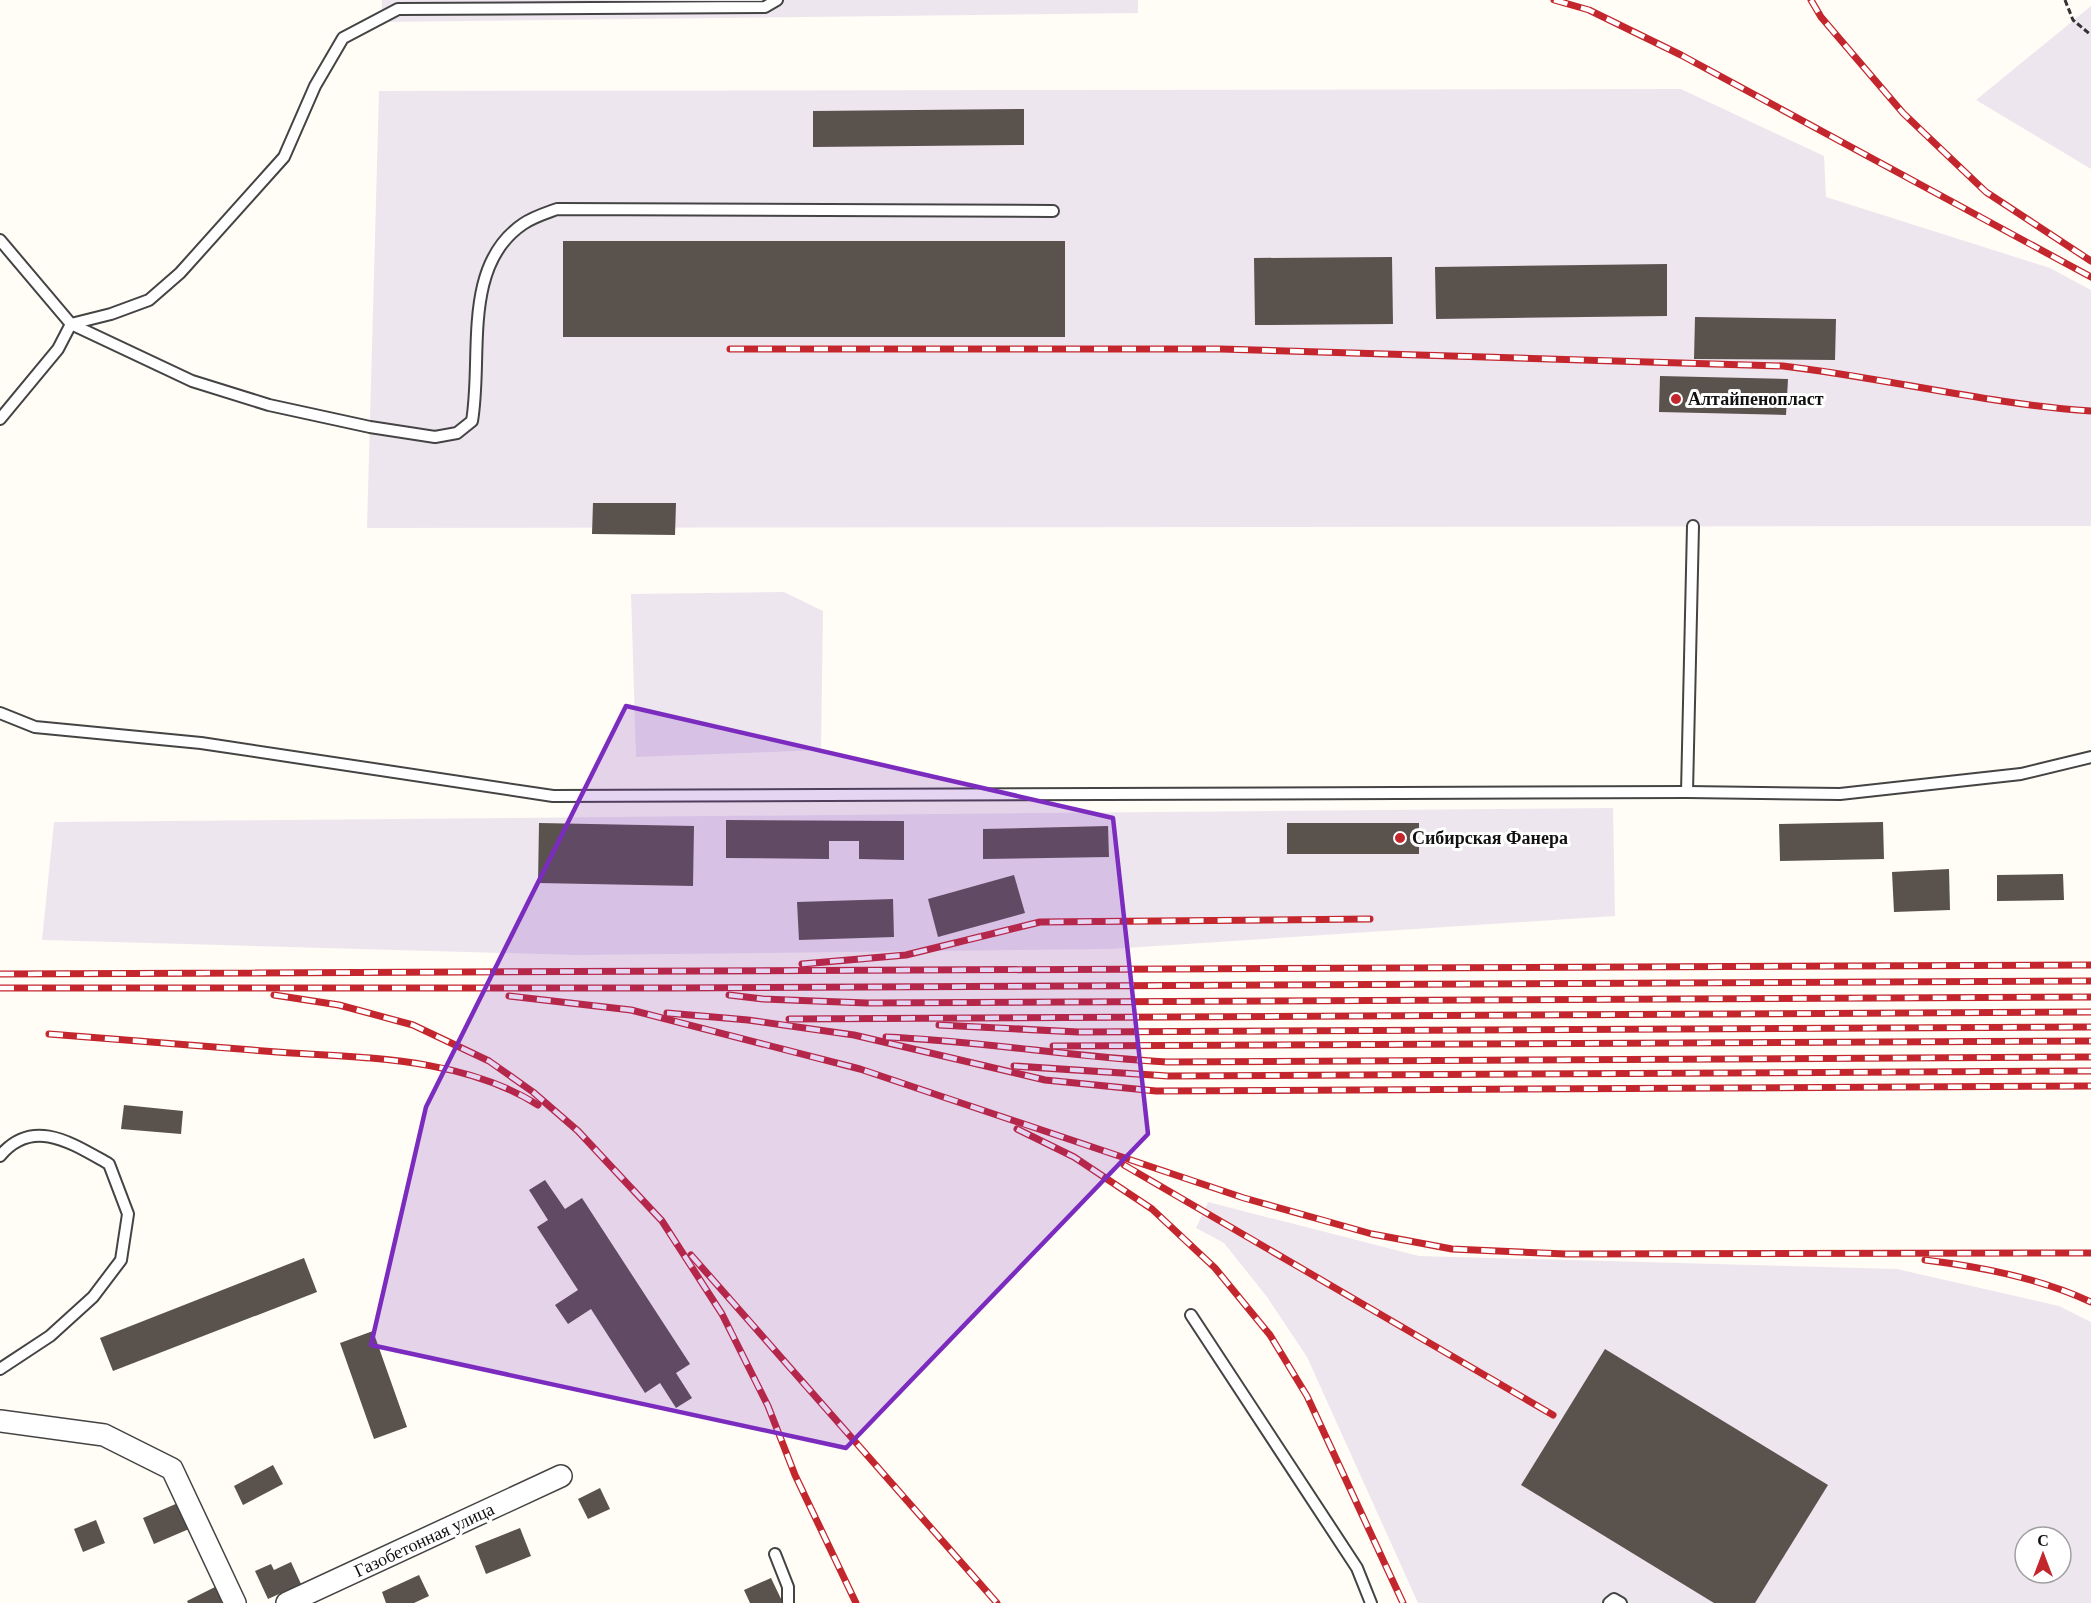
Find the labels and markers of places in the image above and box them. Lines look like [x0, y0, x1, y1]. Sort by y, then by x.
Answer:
place label: Алтайпенопласт [1688, 389, 1824, 409]
marker: Алтайпенопласт [1669, 392, 1683, 406]
place label: Сибирская Фанера [1412, 828, 1568, 848]
marker: Сибирская Фанера [1393, 831, 1407, 845]

